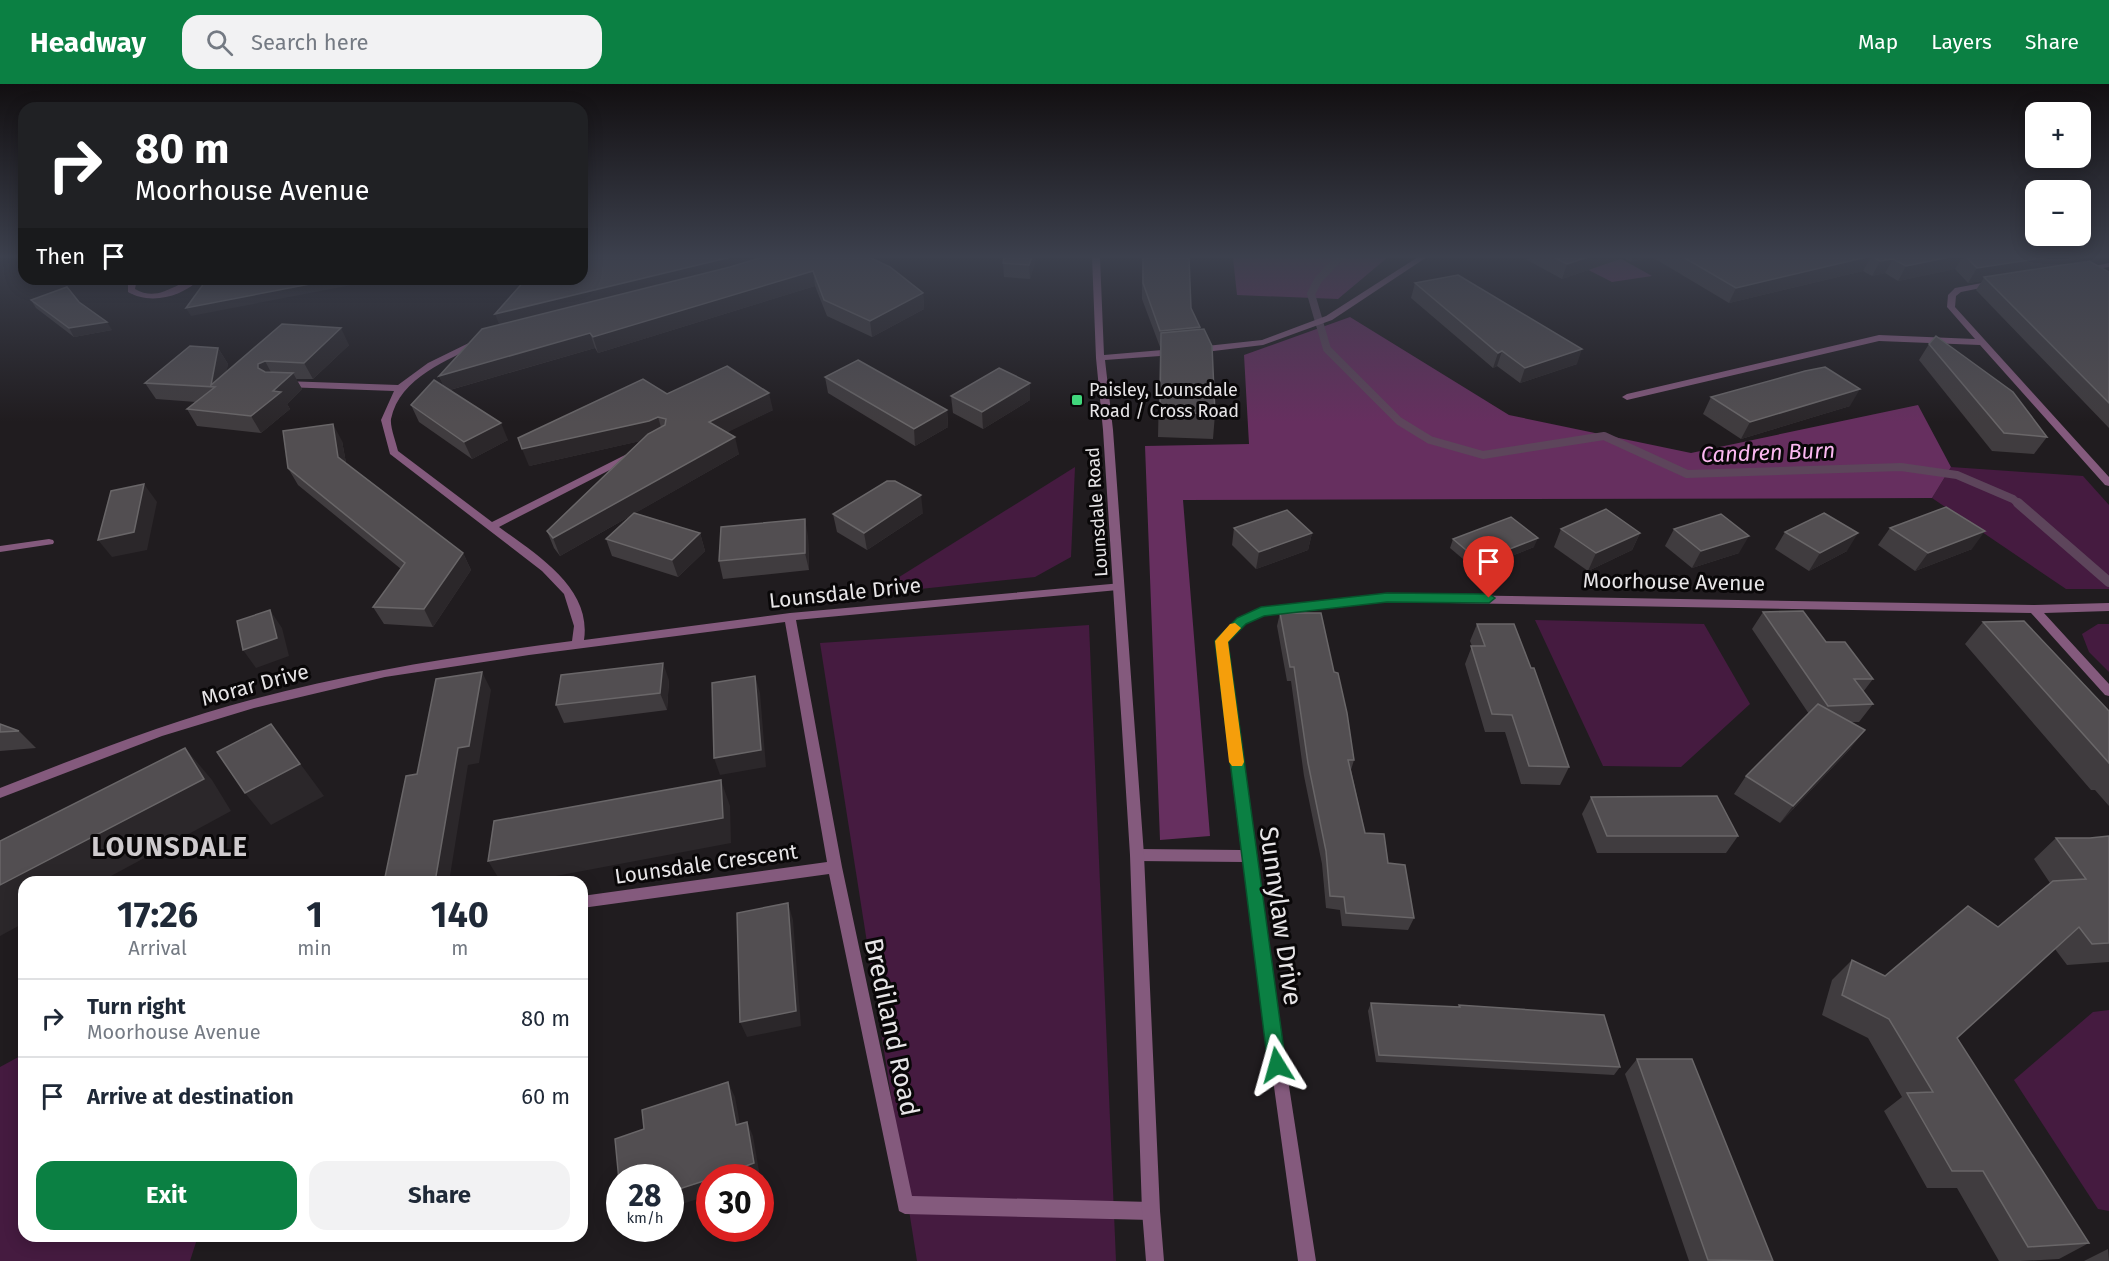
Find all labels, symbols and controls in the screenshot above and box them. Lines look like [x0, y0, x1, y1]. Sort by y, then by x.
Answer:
search box [182, 15, 602, 69]
text: Headway [30, 26, 146, 59]
icon: search [203, 26, 236, 59]
text: Search here [251, 29, 369, 56]
text: Map [1858, 29, 1898, 55]
text: Layers [1931, 29, 1992, 55]
text: Share [2025, 29, 2079, 55]
map controls [2025, 102, 2091, 246]
button: + [2025, 102, 2091, 168]
text: 80 m [135, 124, 229, 174]
icon: right [36, 126, 114, 204]
text: Moorhouse Avenue [135, 175, 369, 207]
button: − [2025, 180, 2091, 246]
icon: arrive [97, 240, 130, 273]
text: Then [36, 243, 85, 270]
place label: Paisley, Lounsdale Road / Cross Road [1089, 379, 1239, 422]
marker: Paisley, Lounsdale Road / Cross Road [1070, 393, 1084, 407]
water label: Candren Burn [1700, 437, 1836, 468]
street label: Lounsdale Road [1081, 446, 1113, 578]
pin [1463, 536, 1514, 598]
icon: arrive [1472, 545, 1505, 578]
street label: Moorhouse Avenue [1583, 567, 1765, 597]
street label: Lounsdale Drive [768, 572, 922, 614]
street label: Morar Drive [198, 658, 312, 712]
street label: Sunnylaw Drive [1253, 825, 1308, 1008]
district label: LOUNSDALE [91, 831, 249, 863]
street label: Lounsdale Crescent [613, 838, 800, 890]
text: 17:26 [117, 893, 198, 937]
text: 1 [306, 893, 323, 937]
text: 140 [431, 893, 489, 937]
street label: Brediland Road [857, 935, 926, 1119]
text: Arrival [128, 936, 187, 960]
text: min [297, 936, 332, 960]
text: m [451, 936, 468, 960]
text: Turn right [87, 993, 186, 1020]
icon: right [36, 1002, 69, 1035]
text: 80 m [521, 1005, 570, 1032]
text: Moorhouse Avenue [87, 1020, 261, 1044]
position arrow [1245, 1033, 1309, 1097]
icon: arrive [36, 1080, 69, 1113]
text: Arrive at destination [87, 1083, 294, 1110]
text: 60 m [521, 1083, 570, 1110]
button: Exit [36, 1161, 297, 1230]
button: Share [309, 1161, 570, 1230]
speed limit sign: 30 [696, 1164, 774, 1242]
text: 28 [629, 1178, 661, 1214]
text: km/h [626, 1209, 664, 1227]

